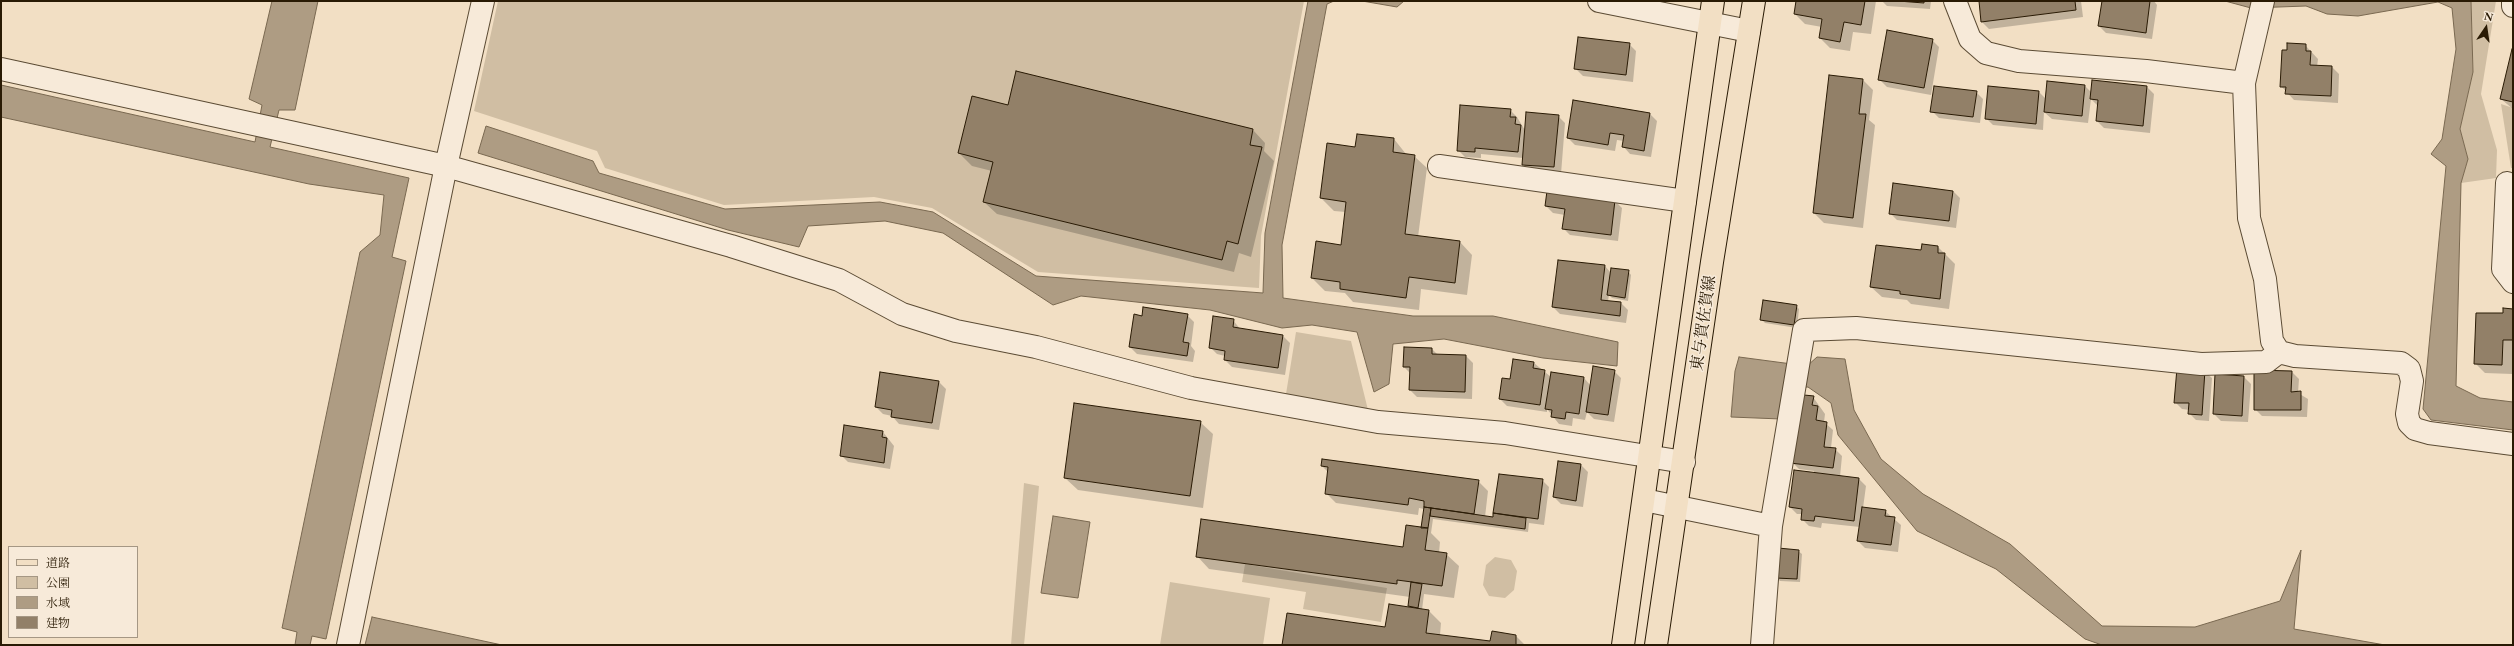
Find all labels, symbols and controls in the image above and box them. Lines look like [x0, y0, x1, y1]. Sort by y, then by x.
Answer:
north arrow [2466, 8, 2506, 48]
text: N [2483, 8, 2495, 24]
street label: 東与賀佐賀線 [1688, 274, 1720, 372]
legend [8, 546, 138, 638]
text: 道路 [46, 555, 70, 571]
text: 公園 [46, 575, 70, 591]
text: 水域 [46, 595, 70, 611]
text: 建物 [46, 615, 70, 631]

